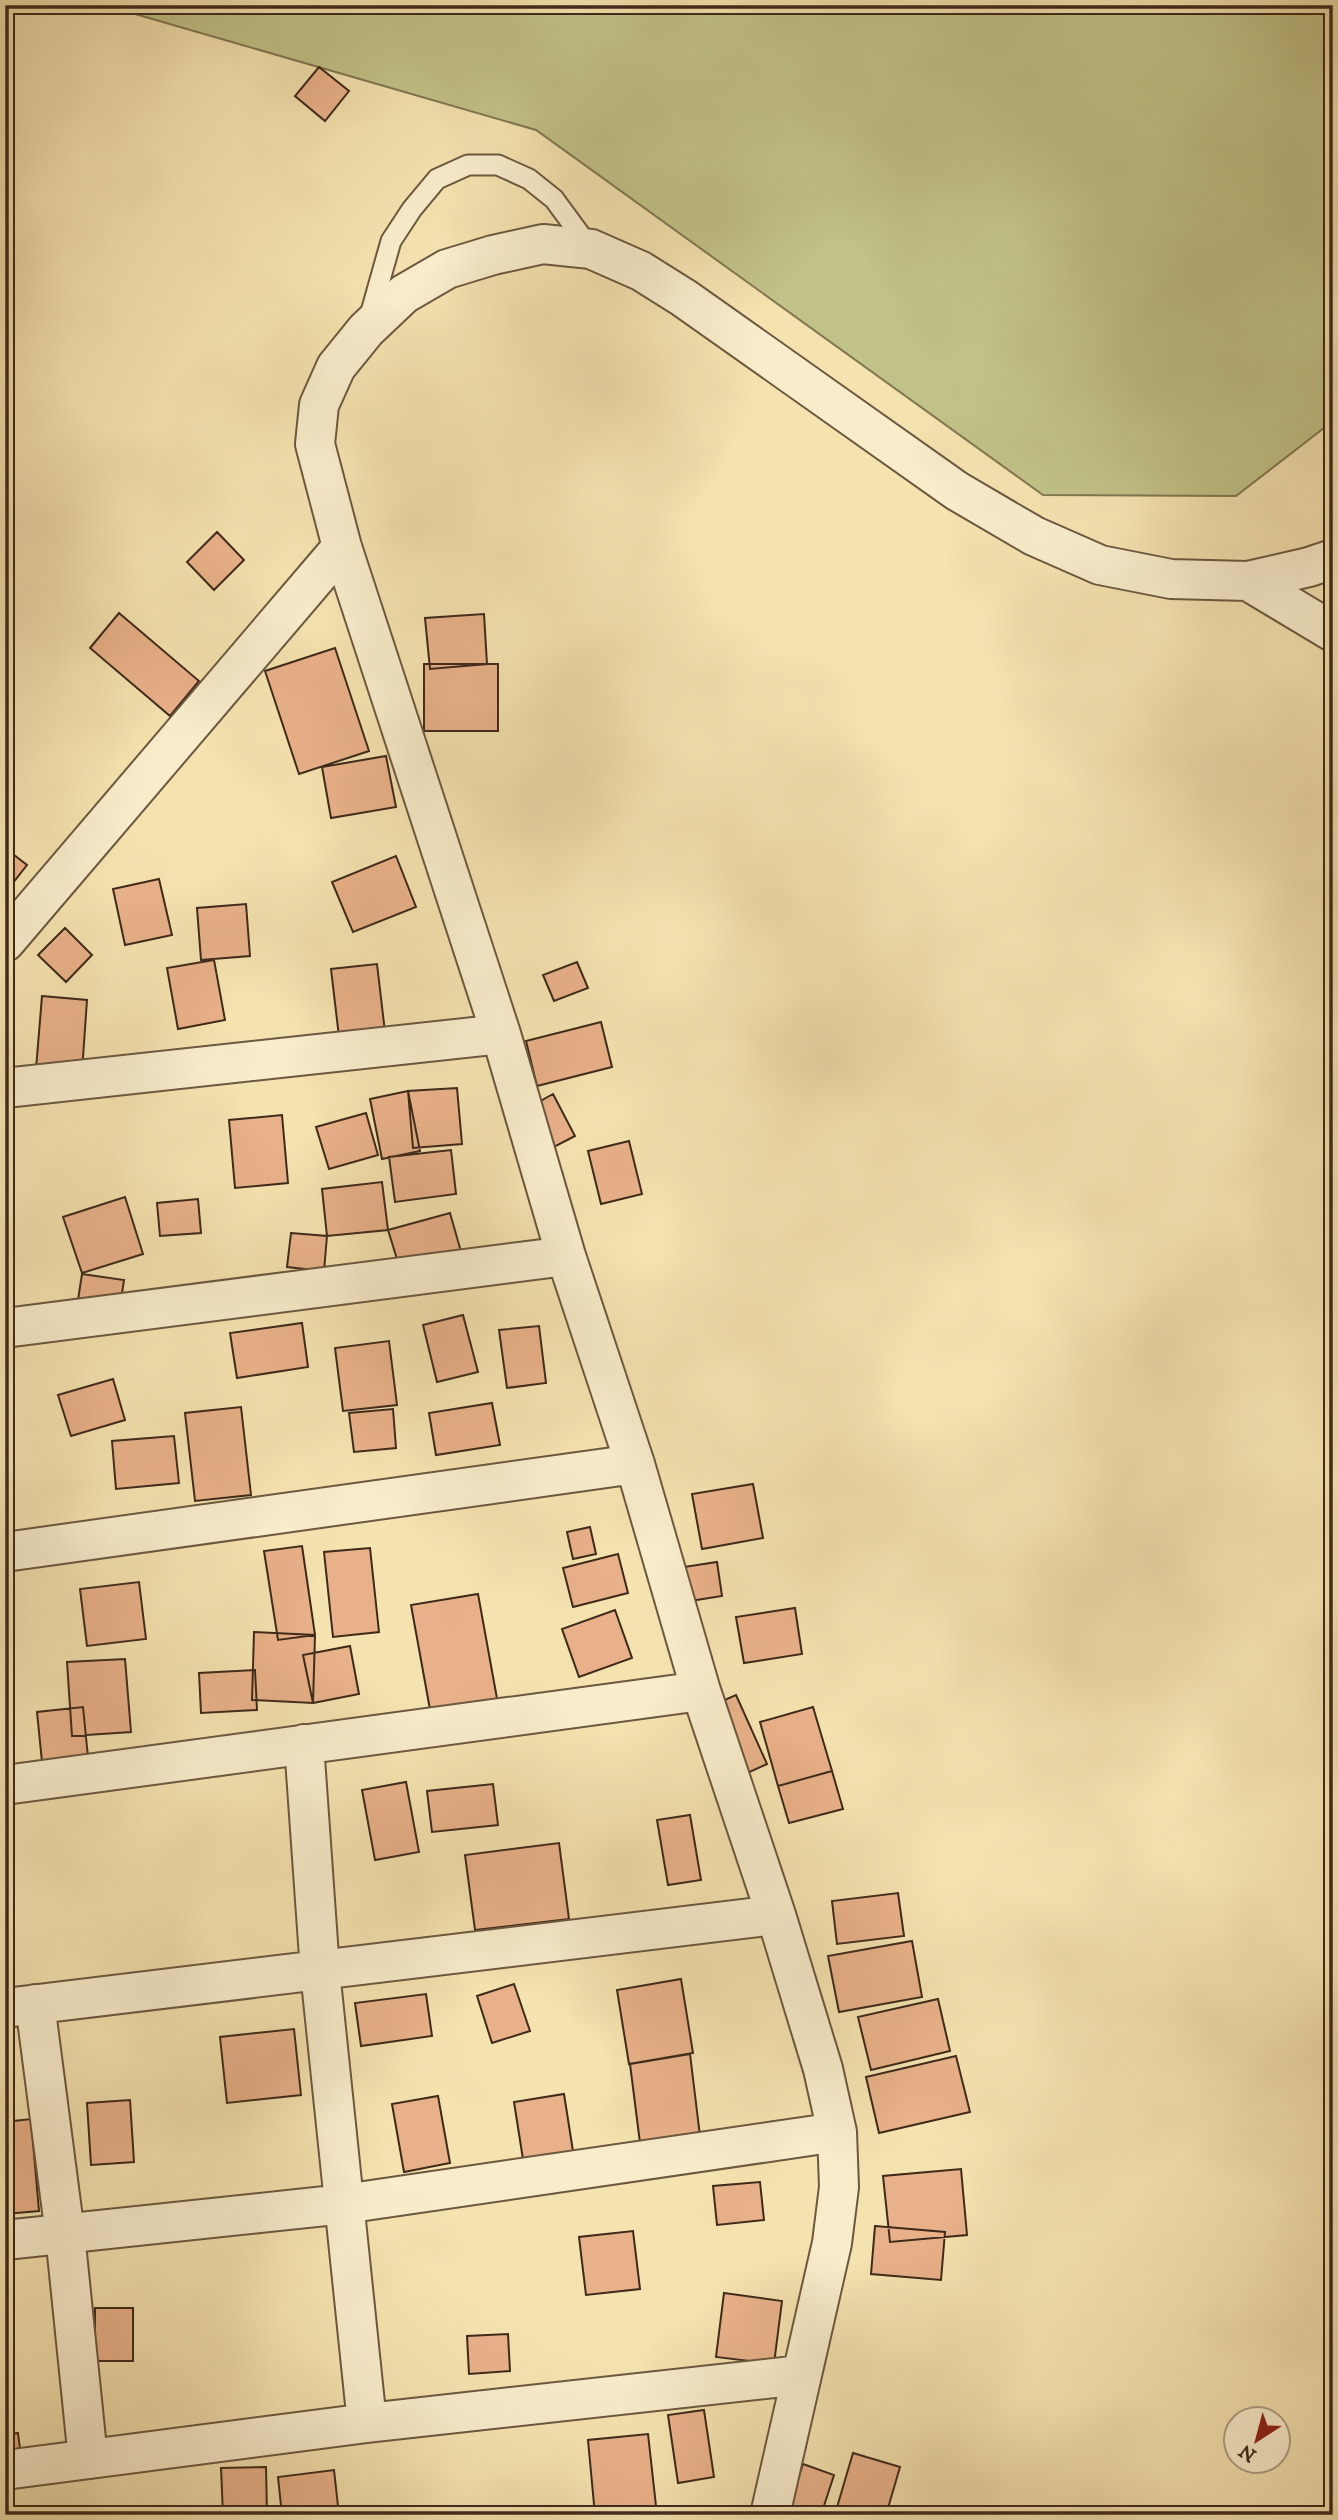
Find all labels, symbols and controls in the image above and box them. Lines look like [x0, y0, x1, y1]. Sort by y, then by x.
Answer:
north arrow [1222, 2404, 1292, 2474]
text: N [1234, 2438, 1261, 2466]

